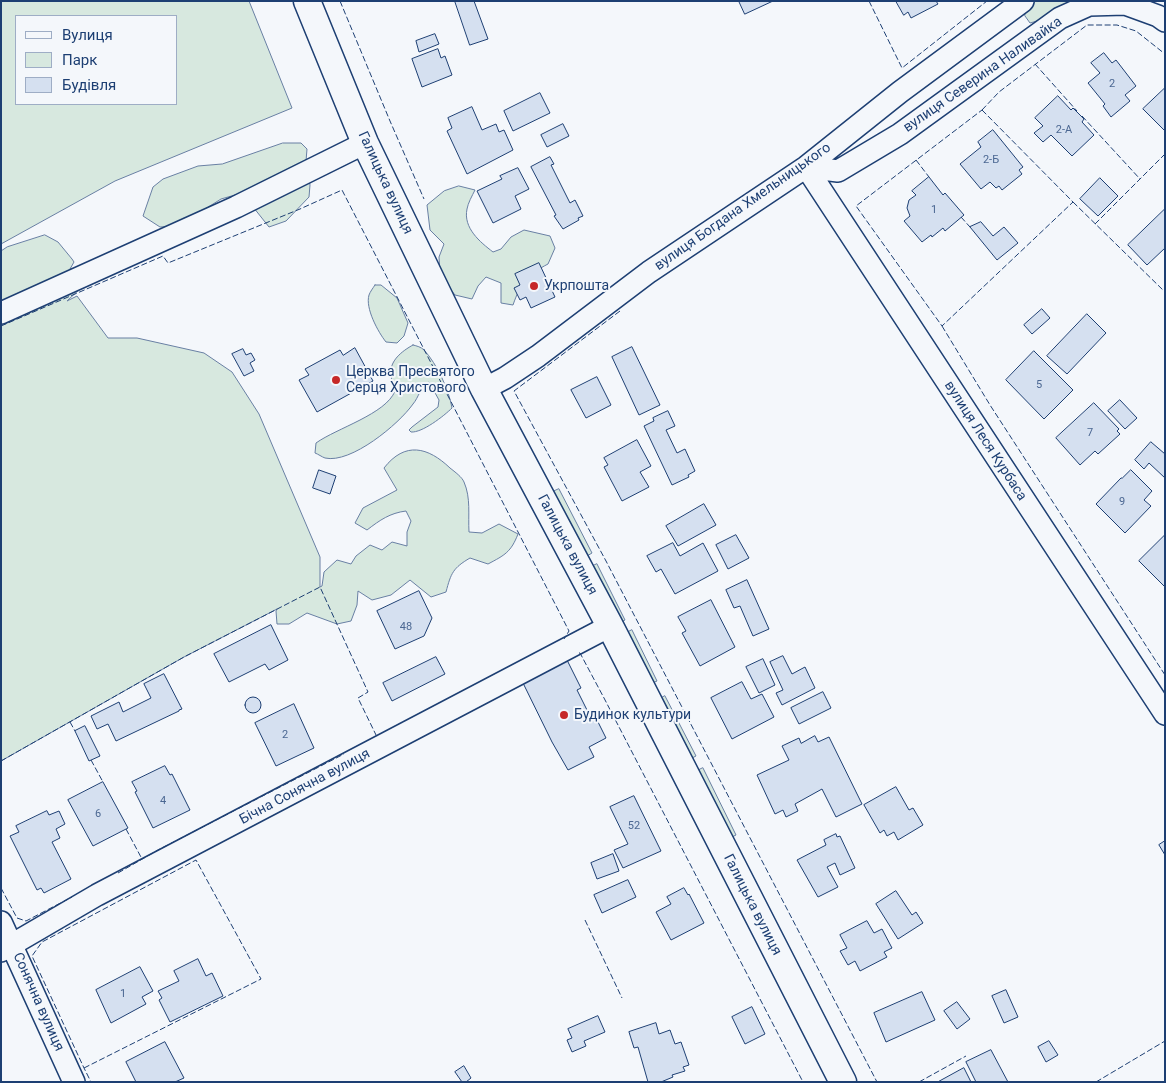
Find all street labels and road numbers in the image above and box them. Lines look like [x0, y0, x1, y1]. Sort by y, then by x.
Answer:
street label: вулиця Северина Наливайка [900, 14, 1066, 136]
street label: Галицька вулиця [354, 129, 416, 237]
street label: вулиця Богдана Хмельницького [652, 140, 834, 274]
street label: вулиця Леся Курбаса [940, 378, 1030, 504]
street label: Галицька вулиця [533, 492, 601, 598]
street label: Бічна Сонячна вулиця [237, 746, 373, 828]
street label: Галицька вулиця [719, 852, 785, 958]
street label: Сонячна вулиця [9, 950, 67, 1054]

